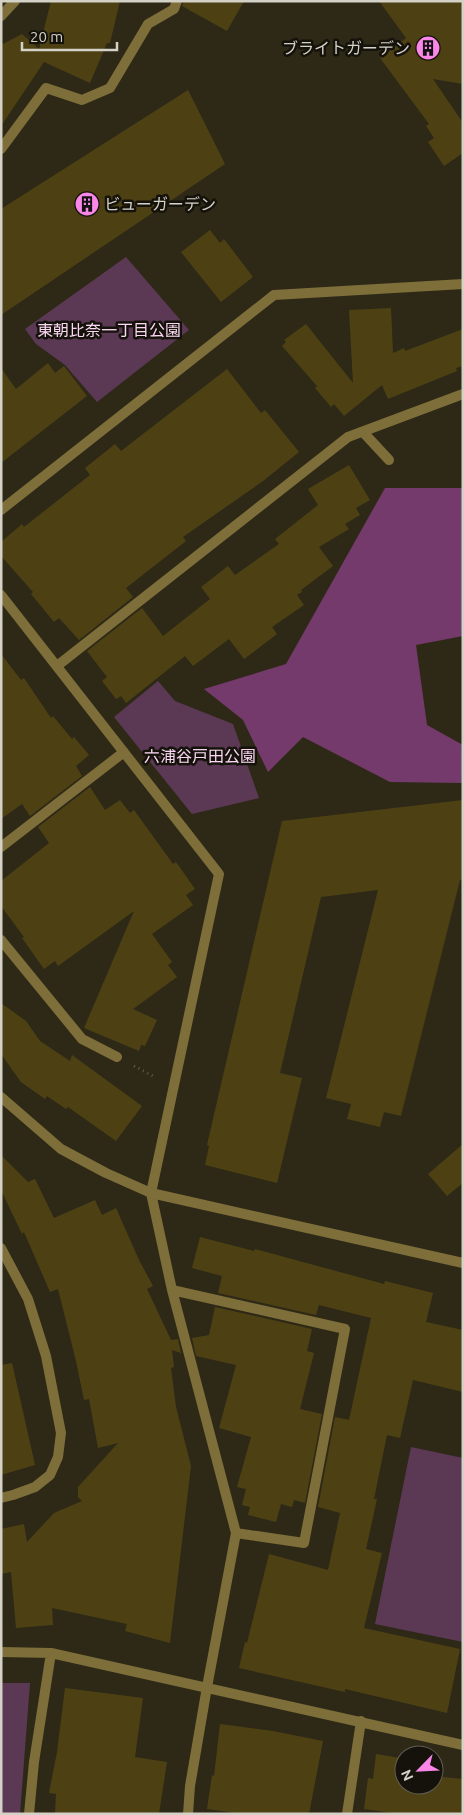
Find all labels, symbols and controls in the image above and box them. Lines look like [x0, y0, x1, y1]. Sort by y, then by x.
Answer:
scale bar [22, 20, 118, 52]
text: 20 m [30, 28, 63, 45]
building icon: ブライトガーデン [415, 35, 441, 61]
place label: ブライトガーデン [282, 39, 410, 57]
building icon: ビューガーデン [74, 191, 100, 217]
place label: ビューガーデン [104, 195, 216, 213]
park label: 東朝比奈一丁目公園 [37, 321, 181, 339]
park label: 六浦谷戸田公園 [144, 747, 256, 765]
north arrow [394, 1745, 444, 1795]
text: N [398, 1767, 417, 1783]

